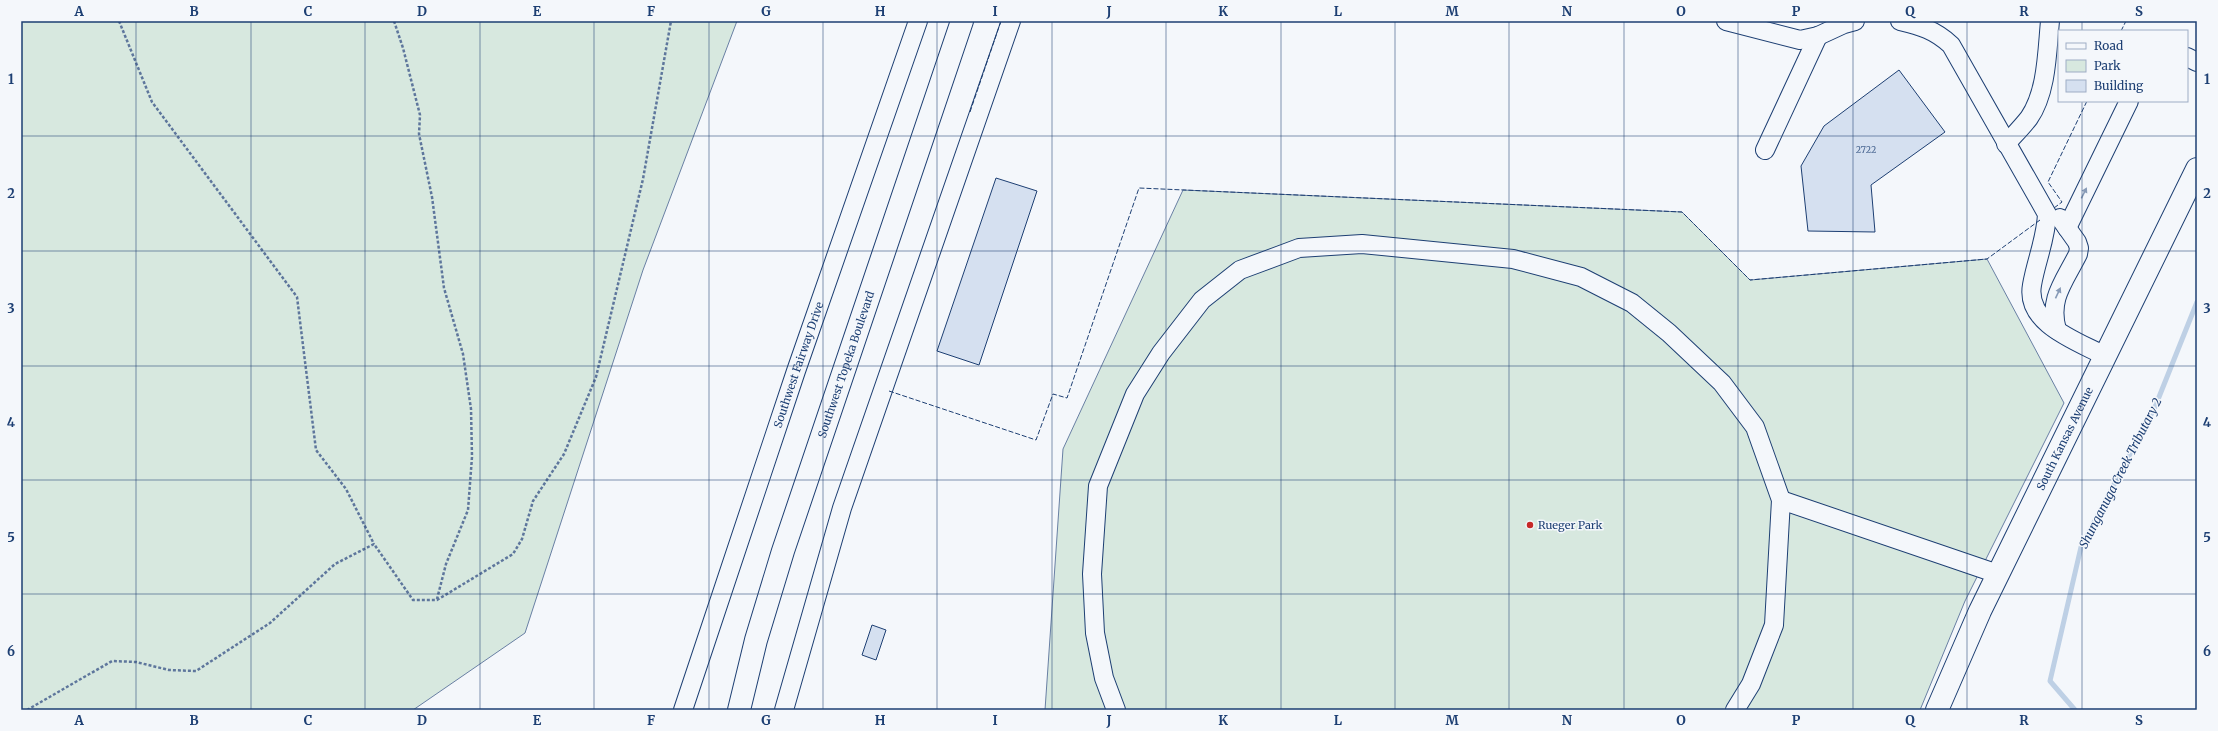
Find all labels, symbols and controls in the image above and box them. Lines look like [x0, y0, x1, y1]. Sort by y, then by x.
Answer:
text: A [73, 3, 84, 20]
text: B [189, 3, 199, 20]
text: C [304, 3, 313, 20]
text: D [417, 3, 427, 20]
text: E [533, 3, 542, 20]
text: F [647, 3, 655, 20]
text: G [761, 3, 771, 20]
text: H [875, 3, 886, 20]
text: I [992, 3, 998, 20]
text: J [1105, 3, 1112, 20]
text: K [1218, 3, 1228, 20]
text: L [1334, 3, 1343, 20]
text: M [1445, 3, 1459, 20]
text: N [1562, 3, 1573, 20]
text: O [1676, 3, 1686, 20]
text: P [1792, 3, 1801, 20]
text: Q [1905, 3, 1916, 20]
text: R [2019, 3, 2029, 20]
text: S [2135, 3, 2143, 20]
legend [2058, 30, 2188, 102]
text: Road [2094, 38, 2123, 53]
text: Park [2094, 58, 2121, 73]
text: 1 [8, 71, 14, 88]
text: 1 [2204, 71, 2210, 88]
text: Building [2094, 78, 2144, 93]
house number: 2722 [1856, 144, 1876, 155]
text: 2 [7, 185, 15, 202]
text: 2 [2203, 185, 2211, 202]
one-way arrow [2081, 187, 2087, 199]
one-way arrow [2055, 287, 2061, 299]
street label: Southwest Topeka Boulevard [815, 289, 877, 440]
text: 3 [7, 300, 15, 317]
street label: Southwest Fairway Drive [771, 300, 827, 430]
text: 3 [2203, 300, 2211, 317]
street label: South Kansas Avenue [2033, 384, 2096, 493]
water label: Shunganuga Creek Tributary 2 [2075, 395, 2165, 551]
text: 4 [7, 414, 16, 431]
text: 4 [2203, 414, 2212, 431]
place label: Rueger Park [1538, 518, 1602, 532]
marker: Rueger Park [1525, 520, 1535, 530]
text: 5 [7, 529, 15, 546]
text: 5 [2203, 529, 2211, 546]
text: 6 [7, 643, 15, 660]
text: 6 [2203, 643, 2211, 660]
text: A [73, 712, 84, 729]
text: B [189, 712, 199, 729]
text: C [304, 712, 313, 729]
text: D [417, 712, 427, 729]
text: E [533, 712, 542, 729]
text: F [647, 712, 655, 729]
text: G [761, 712, 771, 729]
text: H [875, 712, 886, 729]
text: I [992, 712, 998, 729]
text: J [1105, 712, 1112, 729]
text: K [1218, 712, 1228, 729]
text: L [1334, 712, 1343, 729]
text: M [1445, 712, 1459, 729]
text: N [1562, 712, 1573, 729]
text: O [1676, 712, 1686, 729]
text: P [1792, 712, 1801, 729]
text: Q [1905, 712, 1916, 729]
text: R [2019, 712, 2029, 729]
text: S [2135, 712, 2143, 729]

